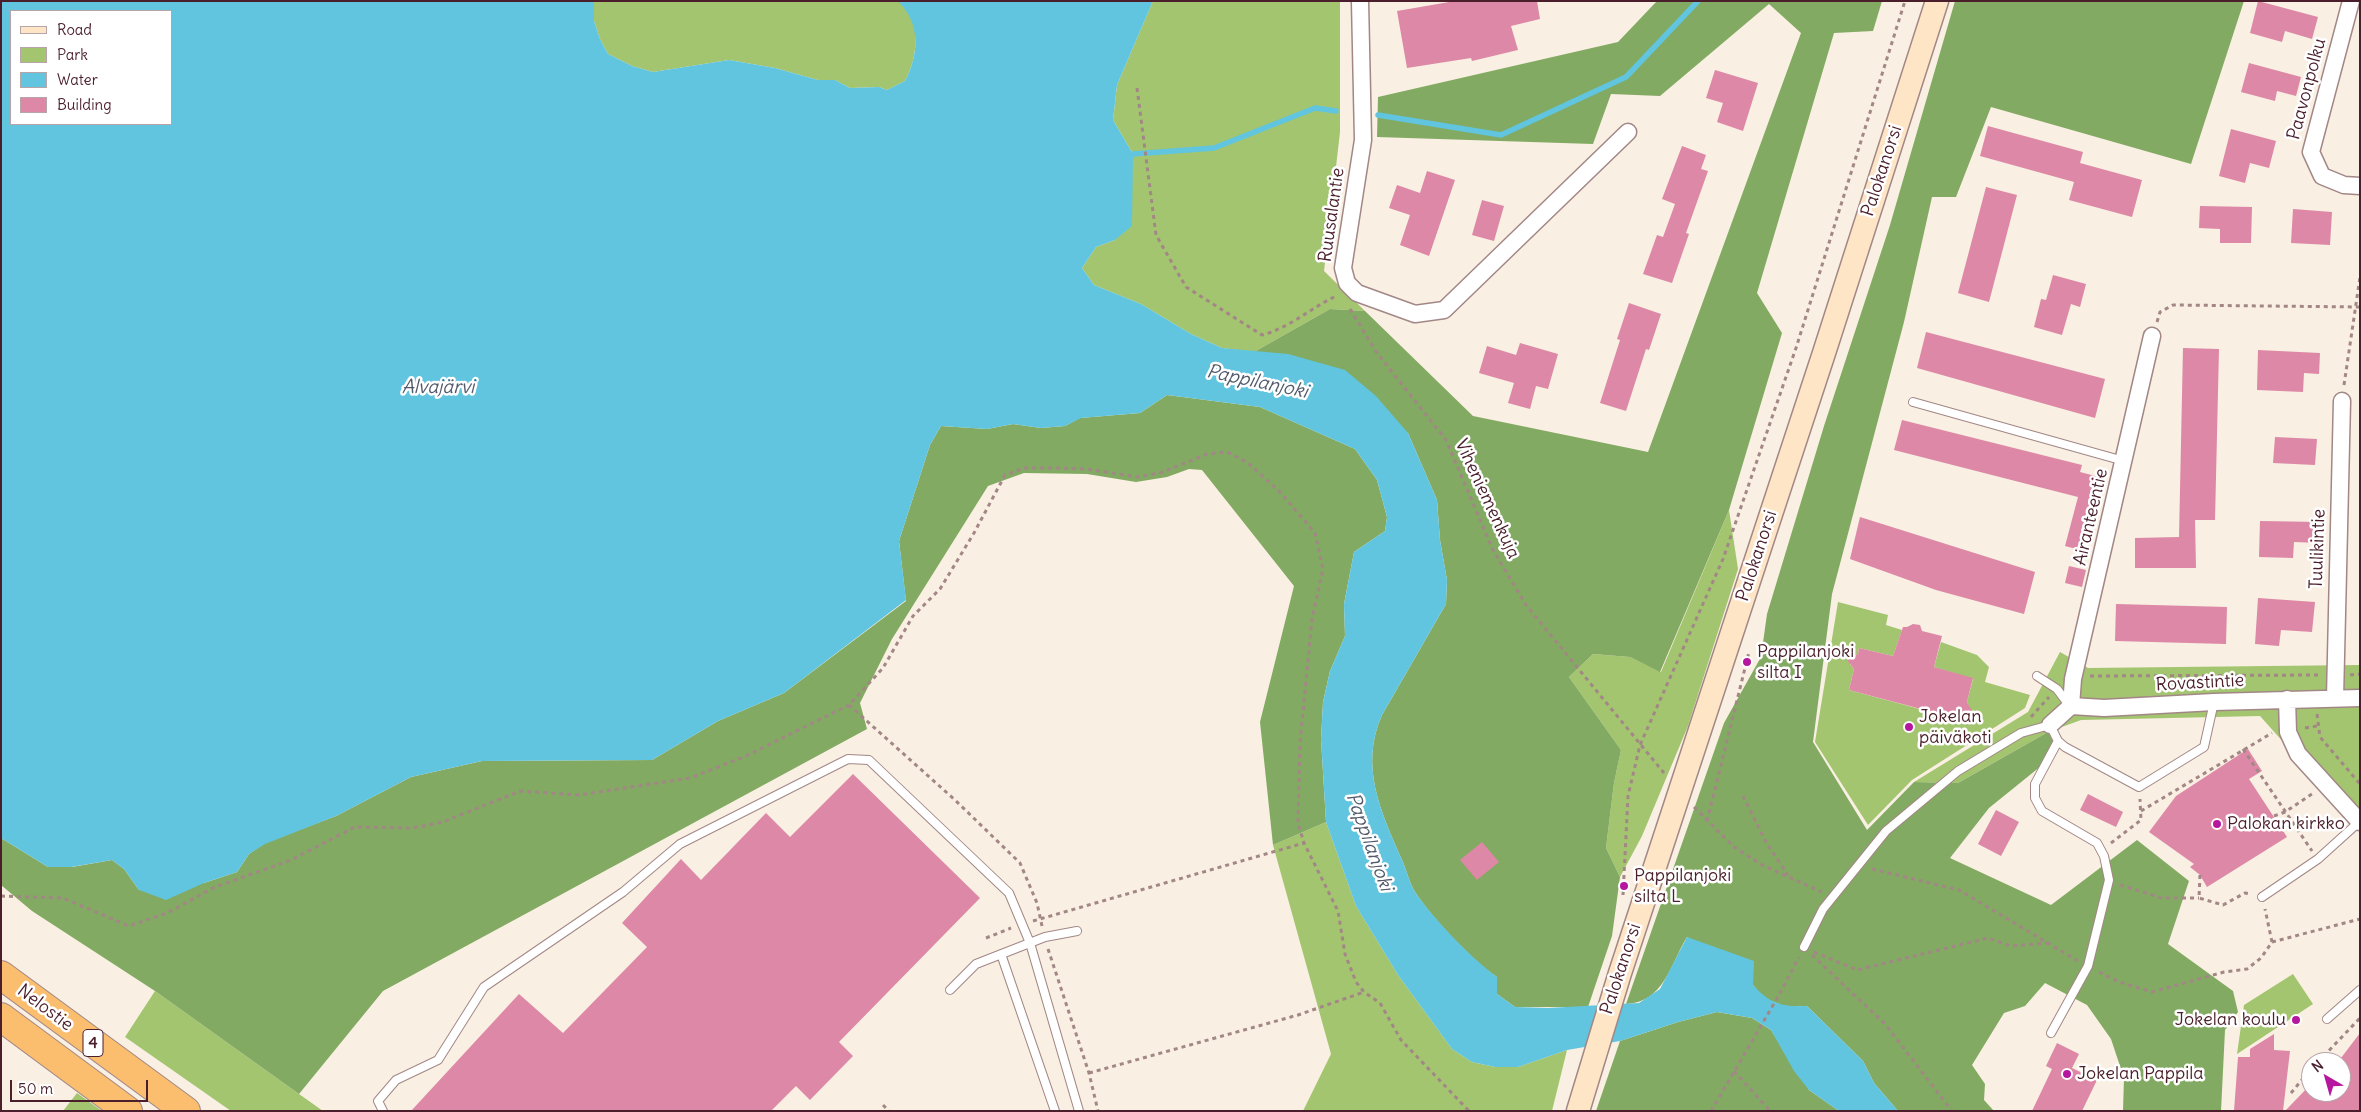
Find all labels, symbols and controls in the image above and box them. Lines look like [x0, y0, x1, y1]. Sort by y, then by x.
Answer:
legend [10, 10, 172, 125]
text: Road [57, 20, 92, 39]
street label: Paavonpolku [2283, 36, 2331, 142]
text: Park [57, 45, 88, 64]
text: Water [57, 70, 98, 89]
text: Building [57, 95, 112, 114]
street label: Palokanorsi [1857, 123, 1907, 219]
street label: Ruusalantie [1315, 166, 1349, 264]
water label: Pappilanjoki [1204, 360, 1310, 404]
water label: Alvajärvi [402, 377, 474, 399]
street label: Viheniemenkuja [1450, 436, 1524, 562]
street label: Airanteentie [2069, 467, 2113, 567]
street label: Palokanorsi [1732, 508, 1782, 604]
street label: Tuulikintie [2306, 508, 2330, 590]
place label: Pappilanjoki silta I [1757, 641, 1854, 684]
marker: Pappilanjoki silta I [1741, 656, 1753, 668]
street label: Rovastintie [2155, 670, 2245, 696]
place label: Jokelan päiväkoti [1919, 706, 1992, 749]
marker: Jokelan päiväkoti [1903, 721, 1915, 733]
water label: Pappilanjoki [1341, 790, 1397, 894]
place label: Palokan kirkko [2227, 813, 2345, 835]
marker: Palokan kirkko [2211, 818, 2223, 830]
place label: Pappilanjoki silta L [1634, 865, 1731, 908]
marker: Pappilanjoki silta L [1618, 880, 1630, 892]
street label: Palokanorsi [1596, 921, 1646, 1017]
street label: Nelostie [13, 980, 77, 1036]
place label: Jokelan koulu [2175, 1009, 2286, 1031]
marker: Jokelan koulu [2290, 1014, 2302, 1026]
road number: 4 [83, 1030, 103, 1056]
north arrow [2301, 1052, 2351, 1102]
text: N [2308, 1056, 2327, 1076]
place label: Jokelan Pappila [2077, 1063, 2204, 1085]
marker: Jokelan Pappila [2061, 1068, 2073, 1080]
scale bar [12, 1070, 150, 1102]
text: 50 m [18, 1079, 53, 1098]

